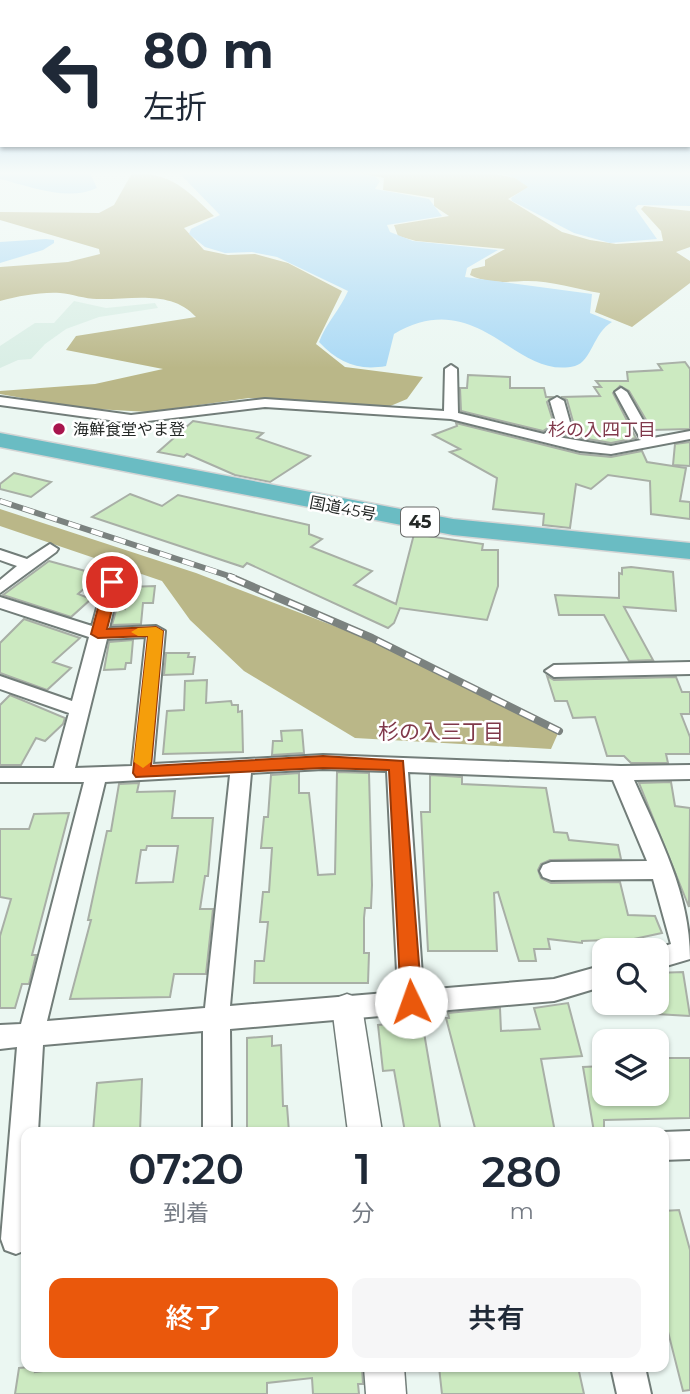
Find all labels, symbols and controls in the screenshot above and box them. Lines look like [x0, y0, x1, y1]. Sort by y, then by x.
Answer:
text: 80 m [143, 21, 274, 80]
icon: left [28, 28, 119, 119]
text: 左折 [143, 87, 207, 126]
district label: 杉の入四丁目 [548, 419, 656, 441]
place label: 海鮮食堂やま登 [73, 420, 185, 439]
marker: 海鮮食堂やま登 [51, 421, 67, 437]
street label: 国道45号 [308, 493, 378, 524]
road number: 45 [401, 508, 439, 536]
pin [82, 552, 142, 612]
icon: arrive [93, 563, 131, 601]
district label: 杉の入三丁目 [378, 719, 504, 744]
map controls [592, 938, 669, 1106]
button: search [592, 938, 669, 1015]
position arrow [374, 965, 448, 1039]
button: layers [592, 1029, 669, 1106]
text: 07:20 [128, 1143, 244, 1195]
text: 1 [355, 1143, 371, 1195]
text: 280 [482, 1146, 562, 1198]
text: m [509, 1197, 534, 1225]
text: 到着 [163, 1199, 209, 1227]
text: 分 [351, 1199, 374, 1227]
button: 終了 [49, 1278, 338, 1358]
button: 共有 [352, 1278, 641, 1358]

